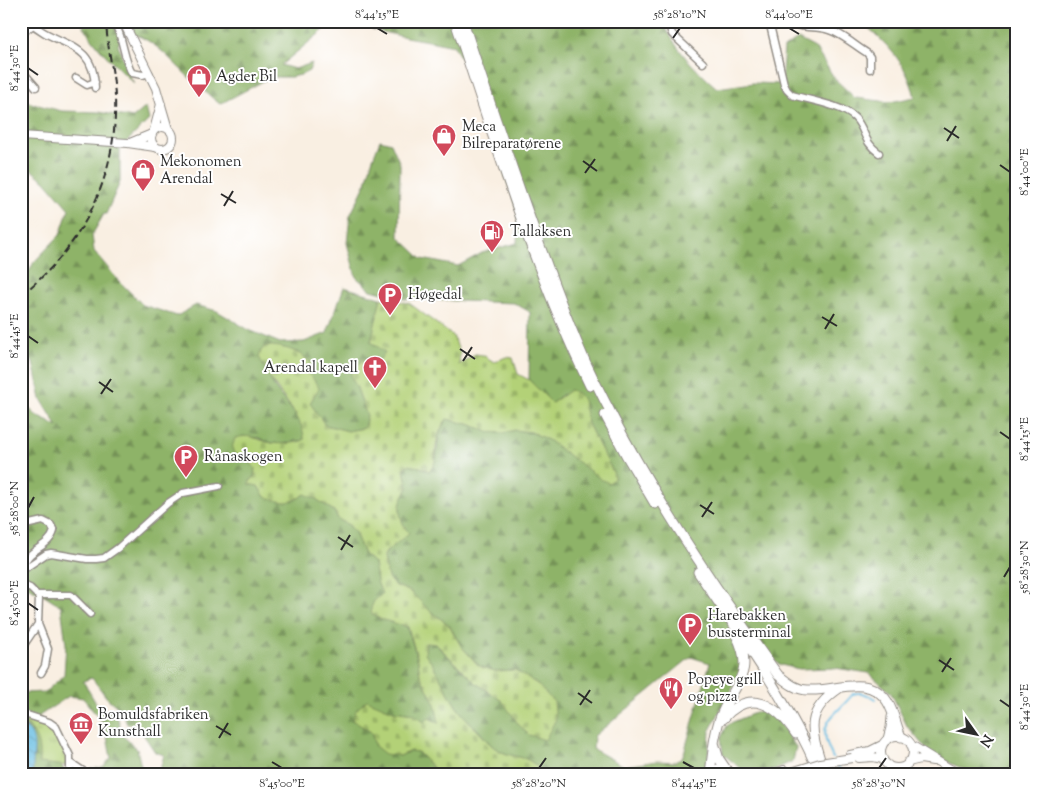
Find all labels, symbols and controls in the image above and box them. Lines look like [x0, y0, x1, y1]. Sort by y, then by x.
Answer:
text: 8°44'15"E [355, 6, 400, 24]
text: 58°28'10"N [653, 6, 707, 24]
text: 8°44'00"E [765, 6, 813, 24]
text: 8°44'30"E [6, 44, 24, 91]
shop icon: Agder Bil [186, 64, 212, 98]
place label: Agder Bil [216, 67, 277, 88]
place label: Meca Bilreparatørene [462, 117, 561, 155]
shop icon: Meca Bilreparatørene [431, 123, 457, 157]
text: 8°44'00"E [1016, 148, 1034, 196]
place label: Mekonomen Arendal [160, 152, 242, 190]
shop icon: Mekonomen Arendal [130, 158, 156, 192]
fuel station icon: Tallaksen [479, 219, 505, 253]
place label: Tallaksen [510, 222, 571, 243]
parking icon: Høgedal [377, 282, 403, 316]
place label: Høgedal [408, 285, 462, 306]
text: 8°44'45"E [6, 313, 24, 358]
church icon: Arendal kapell [362, 355, 388, 389]
place label: Arendal kapell [263, 358, 358, 379]
text: 8°44'15"E [1016, 416, 1034, 461]
parking icon: Rånaskogen [173, 444, 199, 478]
place label: Rånaskogen [204, 447, 283, 468]
text: 58°28'00"N [6, 480, 24, 536]
text: 58°28'30"N [1016, 540, 1034, 595]
text: 8°45'00"E [6, 579, 24, 626]
place label: Harebakken bussterminal [708, 606, 791, 644]
parking icon: Harebakken bussterminal [677, 612, 703, 646]
place label: Popeye grill og pizza [688, 670, 762, 708]
restaurant icon: Popeye grill og pizza [658, 676, 684, 710]
text: 8°44'30"E [1016, 683, 1034, 730]
place label: Bomuldsfabriken Kunsthall [98, 705, 209, 743]
north arrow [950, 708, 1000, 758]
museum icon: Bomuldsfabriken Kunsthall [68, 711, 94, 745]
text: N [974, 730, 997, 750]
text: 8°45'00"E [259, 775, 306, 793]
text: 58°28'20"N [511, 775, 566, 793]
text: 8°44'45"E [672, 775, 717, 793]
text: 58°28'30"N [851, 775, 906, 793]

